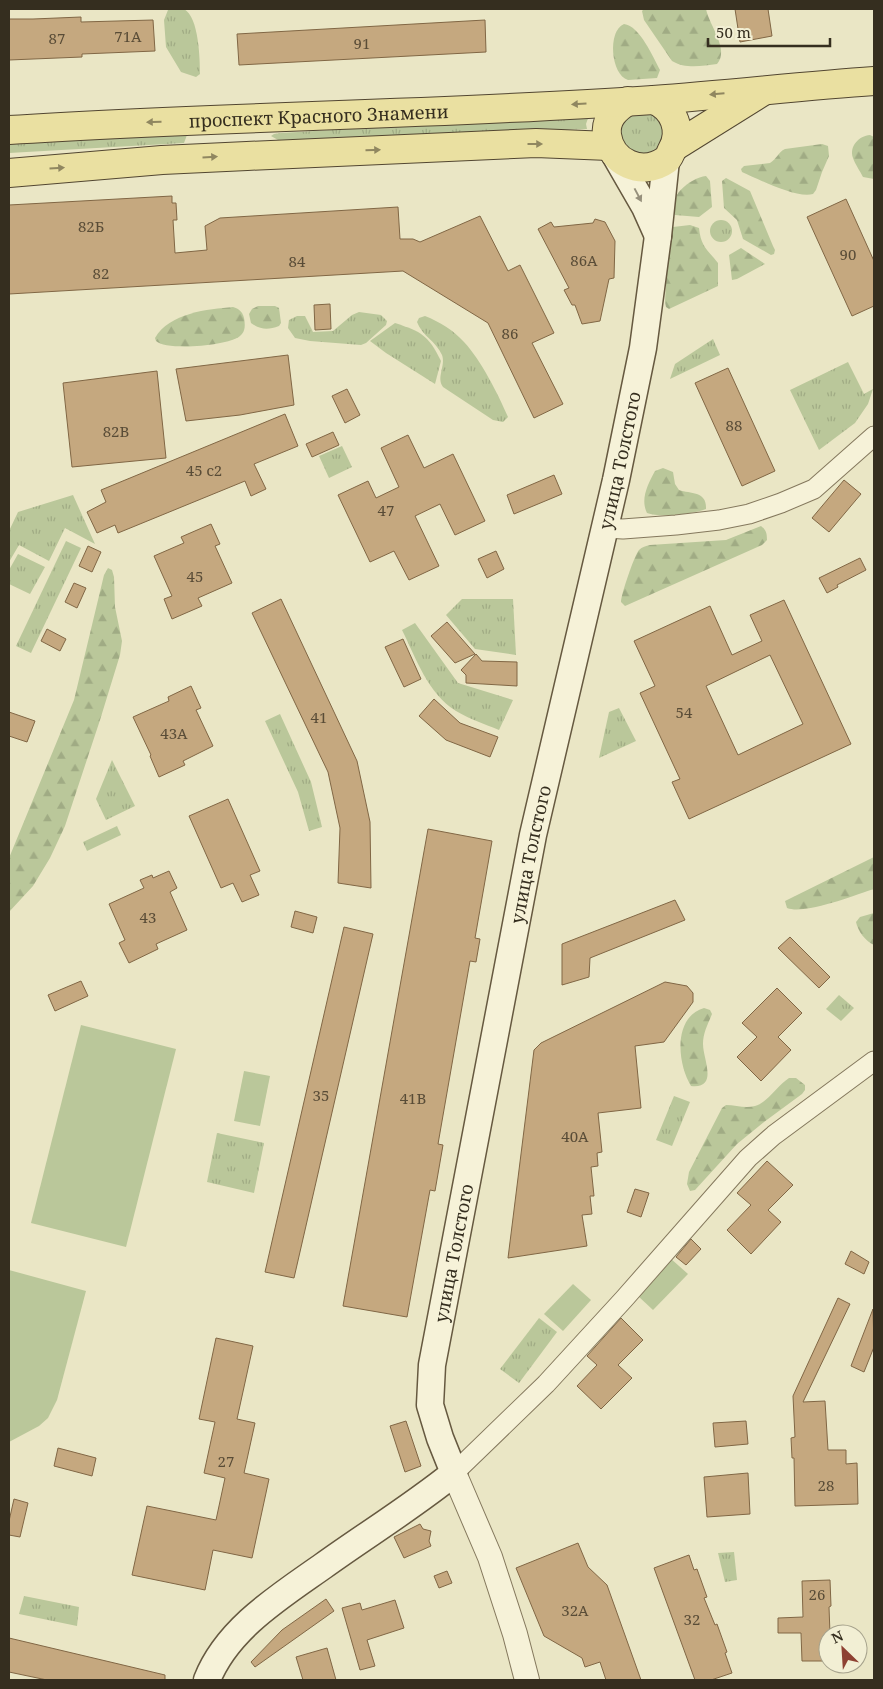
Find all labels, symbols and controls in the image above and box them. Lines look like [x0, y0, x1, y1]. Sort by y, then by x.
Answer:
scale bar [708, 15, 830, 47]
text: 50 m [716, 22, 751, 42]
house number: 71А [114, 26, 142, 46]
house number: 87 [49, 28, 65, 48]
house number: 91 [354, 33, 370, 53]
one-way arrow [709, 90, 725, 98]
street label: проспект Красного Знамени [188, 99, 449, 133]
one-way arrow [571, 100, 587, 108]
one-way arrow [146, 119, 162, 127]
one-way arrow [527, 140, 543, 148]
one-way arrow [365, 146, 381, 154]
one-way arrow [203, 153, 219, 161]
one-way arrow [50, 163, 66, 171]
one-way arrow [634, 188, 643, 201]
house number: 82Б [78, 216, 104, 236]
house number: 90 [840, 244, 856, 264]
house number: 86А [570, 250, 598, 270]
house number: 84 [289, 251, 306, 271]
house number: 82 [93, 263, 109, 283]
house number: 86 [502, 323, 518, 343]
street label: улица Толстого [593, 389, 646, 532]
house number: 88 [726, 415, 742, 435]
house number: 82В [103, 421, 129, 441]
house number: 45 с2 [186, 460, 222, 480]
house number: 47 [378, 500, 394, 520]
house number: 45 [187, 566, 203, 586]
house number: 54 [676, 702, 693, 722]
house number: 41 [311, 707, 327, 727]
house number: 43А [160, 723, 188, 743]
street label: улица Толстого [504, 783, 556, 926]
house number: 43 [140, 907, 156, 927]
house number: 35 [313, 1085, 329, 1105]
house number: 41В [400, 1088, 426, 1108]
house number: 40А [561, 1126, 589, 1146]
street label: улица Толстого [428, 1182, 478, 1324]
house number: 27 [218, 1451, 234, 1471]
house number: 28 [818, 1475, 834, 1495]
house number: 26 [809, 1584, 825, 1604]
house number: 32А [561, 1600, 589, 1620]
house number: 32 [684, 1609, 700, 1629]
north arrow [818, 1624, 868, 1674]
text: N [828, 1626, 846, 1648]

